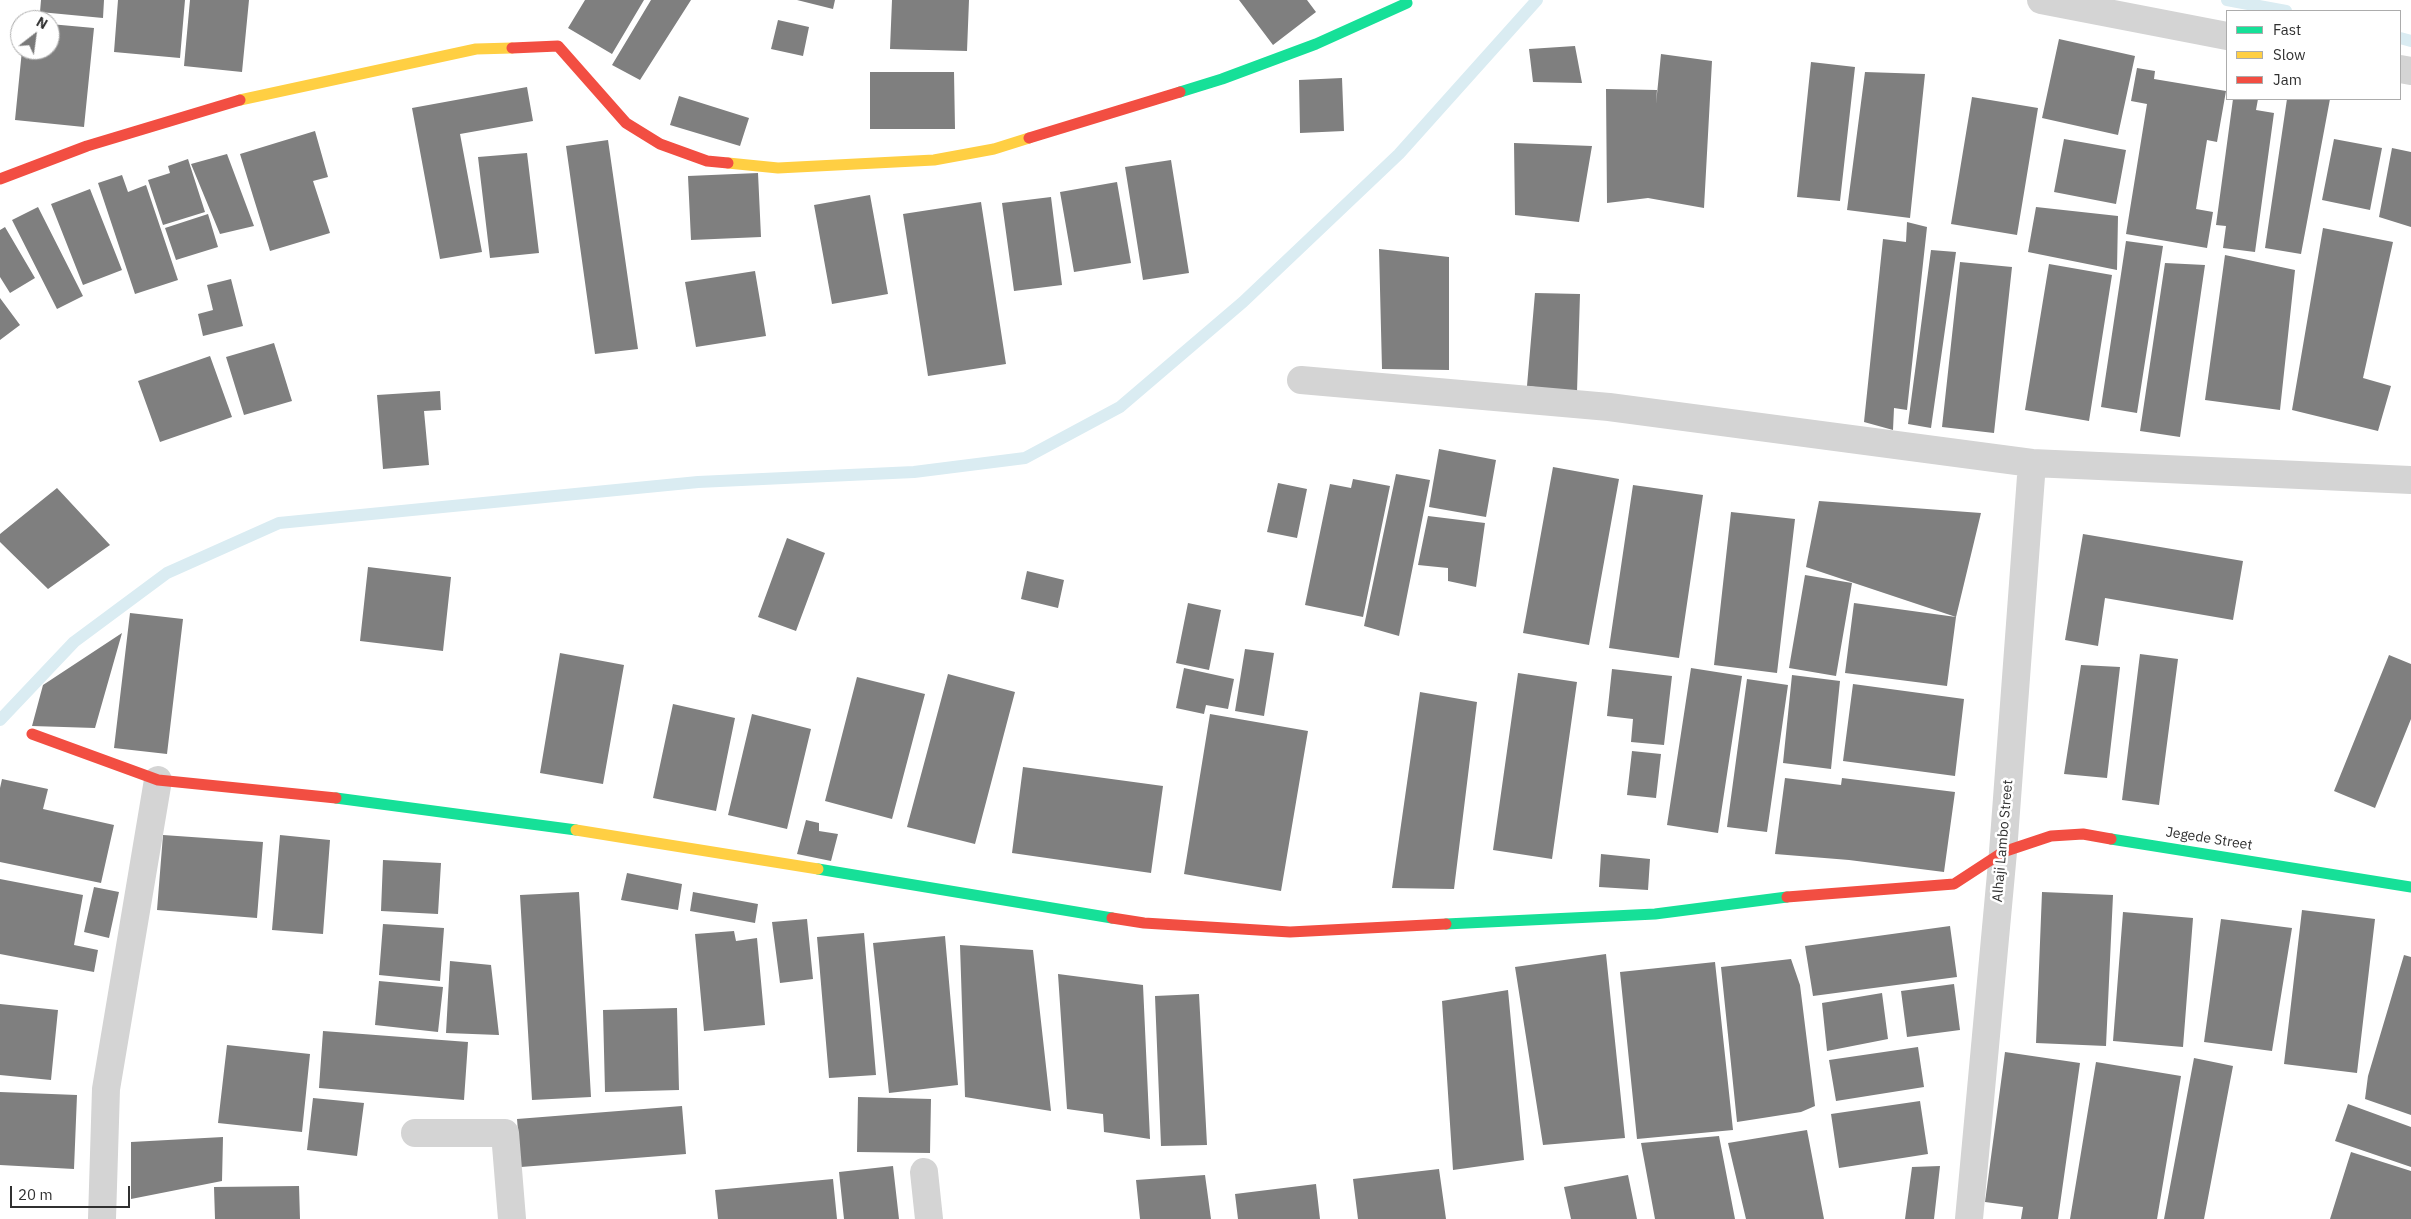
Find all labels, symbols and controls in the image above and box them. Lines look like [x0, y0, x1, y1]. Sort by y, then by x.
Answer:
north arrow [10, 10, 60, 60]
legend [2226, 10, 2401, 100]
text: N [33, 13, 51, 33]
text: Fast [2273, 20, 2301, 39]
text: Slow [2273, 45, 2306, 64]
text: Jam [2273, 70, 2302, 89]
street label: Alhaji Lambo Street [1989, 779, 2017, 903]
street label: Jegede Street [2165, 824, 2253, 854]
scale bar [12, 1176, 132, 1208]
text: 20 m [18, 1185, 53, 1204]

